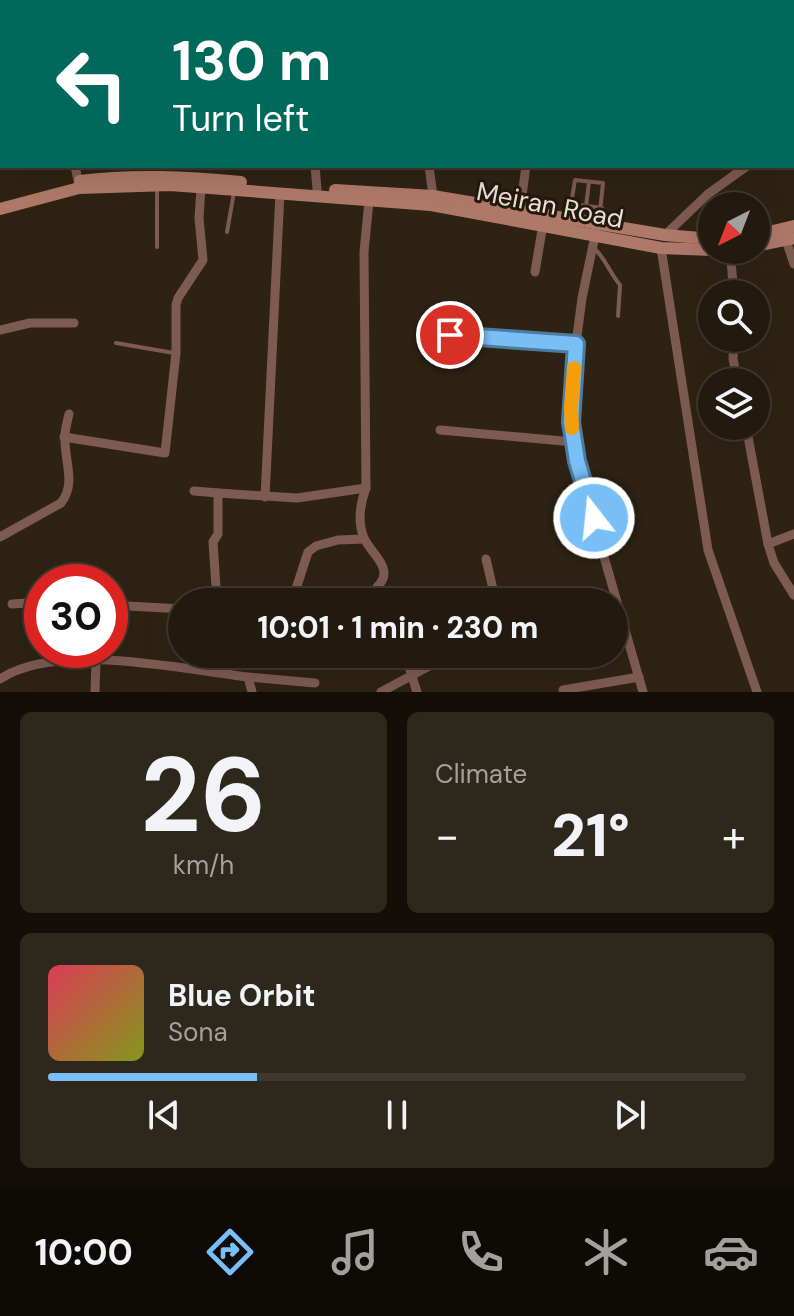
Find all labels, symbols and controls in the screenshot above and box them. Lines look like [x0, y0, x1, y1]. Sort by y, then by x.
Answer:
text: 130 m [172, 24, 331, 97]
icon: left [40, 32, 144, 136]
text: Turn left [172, 95, 309, 142]
street label: Meiran Road [474, 174, 626, 236]
north arrow [698, 192, 770, 264]
map controls [698, 192, 770, 440]
button: search [698, 280, 770, 352]
pin [416, 301, 484, 369]
icon: arrive [428, 313, 472, 357]
button: layers [698, 368, 770, 440]
position arrow [552, 476, 636, 560]
speed limit sign: 30 [24, 564, 128, 668]
text: 10:01 · 1 min · 230 m [258, 608, 538, 647]
text: 26 [141, 728, 266, 863]
text: Climate [435, 757, 527, 791]
text: 21° [551, 796, 630, 875]
text: − [435, 807, 459, 865]
text: + [722, 807, 746, 865]
text: km/h [173, 848, 234, 882]
text: Blue Orbit [168, 976, 315, 1015]
text: Sona [168, 1015, 228, 1049]
icon: previous [142, 1093, 186, 1137]
icon: pause [375, 1093, 419, 1137]
icon: next [608, 1093, 652, 1137]
icon: directions [202, 1224, 258, 1280]
icon: music [327, 1224, 383, 1280]
icon: phone [453, 1224, 509, 1280]
icon: climate [578, 1224, 634, 1280]
icon: car [703, 1224, 759, 1280]
text: 10:00 [35, 1229, 133, 1276]

